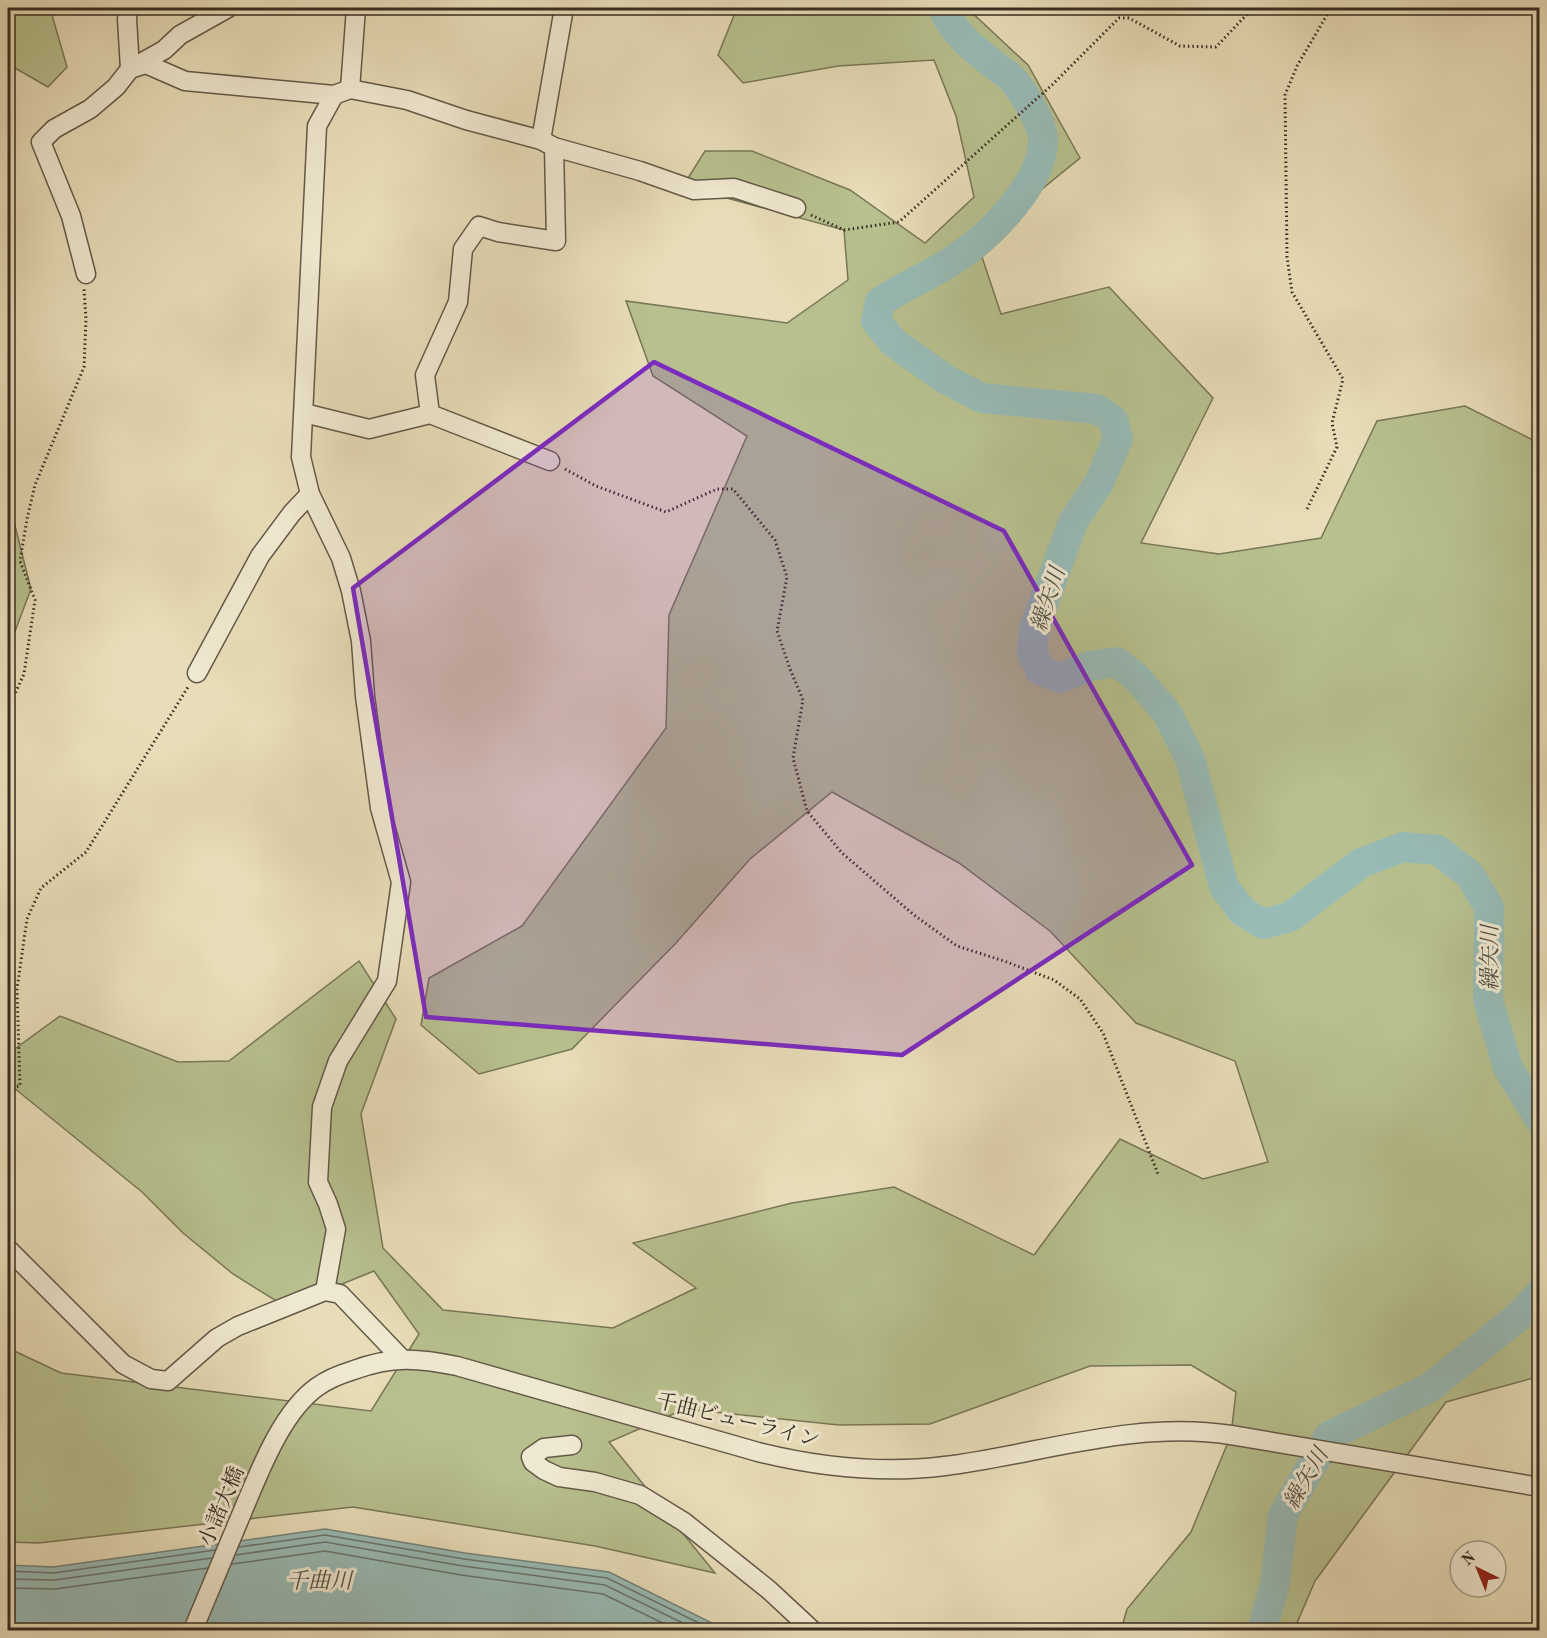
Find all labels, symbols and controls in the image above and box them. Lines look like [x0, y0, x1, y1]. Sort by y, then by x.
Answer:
water label: 繰矢川 [1026, 562, 1070, 634]
water label: 繰矢川 [1478, 923, 1502, 991]
street label: 千曲ビューライン [654, 1389, 822, 1452]
water label: 繰矢川 [1279, 1442, 1334, 1513]
street label: 小諸大橋 [194, 1463, 248, 1549]
north arrow [1448, 1539, 1508, 1599]
text: N [1459, 1549, 1480, 1570]
water label: 千曲川 [286, 1569, 354, 1593]

